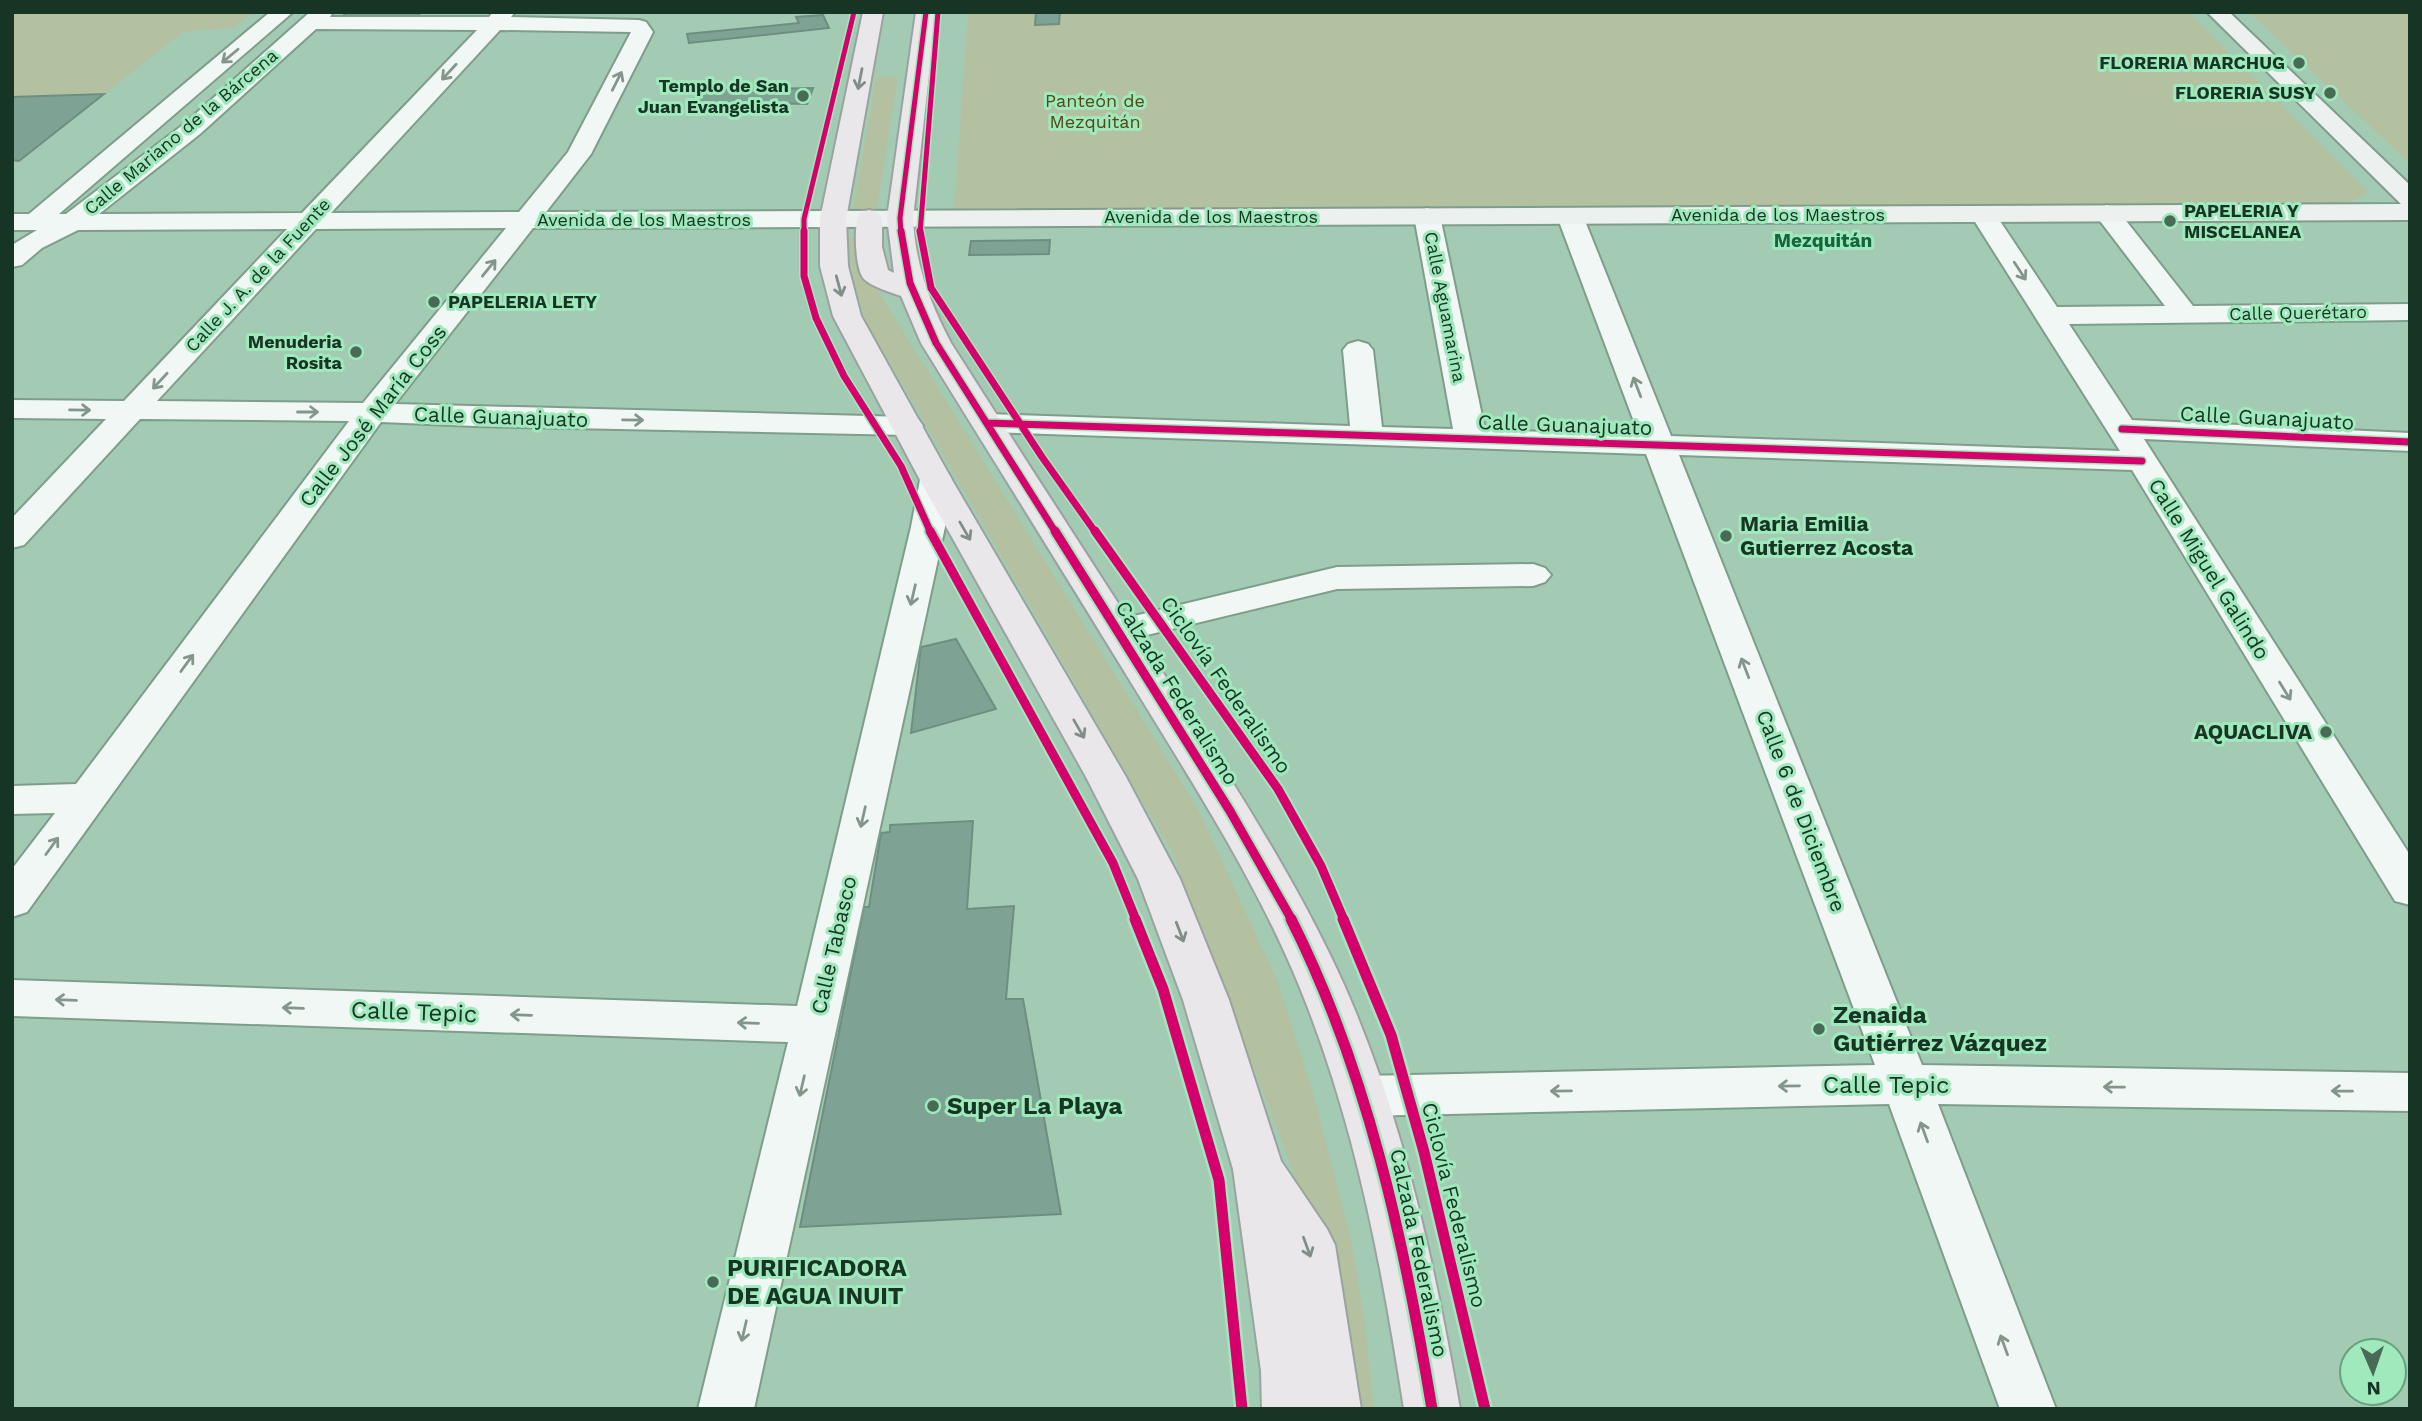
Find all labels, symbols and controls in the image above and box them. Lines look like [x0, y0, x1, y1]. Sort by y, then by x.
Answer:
street label: Calle Mariano de la Bárcena [80, 45, 282, 219]
one-way arrow [222, 48, 240, 64]
place label: FLORERIA MARCHUG [2099, 52, 2285, 73]
marker: FLORERIA MARCHUG [2291, 55, 2307, 71]
one-way arrow [441, 63, 458, 80]
one-way arrow [852, 67, 866, 90]
one-way arrow [610, 71, 624, 92]
place label: Templo de San Juan Evangelista [638, 75, 790, 117]
place label: FLORERIA SUSY [2175, 82, 2316, 103]
marker: FLORERIA SUSY [2322, 85, 2338, 101]
marker: Templo de San Juan Evangelista [795, 88, 811, 104]
park label: Panteón de Mezquitán [1045, 90, 1145, 132]
street label: Calle J. A. de la Fuente [181, 193, 334, 356]
place label: PAPELERIA Y MISCELANEA [2184, 200, 2302, 242]
street label: Avenida de los Maestros [1671, 204, 1885, 225]
street label: Avenida de los Maestros [1104, 206, 1318, 227]
street label: Avenida de los Maestros [537, 209, 751, 230]
marker: PAPELERIA Y MISCELANEA [2162, 213, 2178, 229]
district label: Mezquitán [1774, 229, 1872, 252]
street label: Calle Aguamarina [1421, 230, 1470, 384]
one-way arrow [482, 260, 497, 278]
one-way arrow [2013, 261, 2027, 280]
one-way arrow [834, 275, 847, 297]
place label: PAPELERIA LETY [448, 291, 597, 312]
marker: PAPELERIA LETY [426, 294, 442, 310]
street label: Calle Querétaro [2229, 301, 2367, 324]
street label: Calle José María Coss [294, 320, 451, 512]
place label: Menuderia Rosita [248, 331, 343, 373]
marker: Menuderia Rosita [348, 344, 364, 360]
one-way arrow [152, 372, 168, 390]
one-way arrow [1629, 377, 1642, 399]
street label: Calle Guanajuato [2179, 400, 2355, 435]
street label: Calle Guanajuato [413, 401, 589, 432]
one-way arrow [69, 403, 92, 417]
one-way arrow [296, 405, 319, 419]
street label: Calle Guanajuato [1477, 409, 1653, 440]
one-way arrow [622, 414, 645, 427]
street label: Calle Miguel Galindo [2143, 474, 2275, 664]
place label: Maria Emilia Gutierrez Acosta [1740, 511, 1914, 560]
one-way arrow [959, 521, 973, 541]
marker: Maria Emilia Gutierrez Acosta [1718, 528, 1734, 544]
one-way arrow [905, 583, 918, 605]
street label: Ciclovía Federalismo [1156, 591, 1297, 778]
street label: Calzada Federalismo [1111, 596, 1244, 789]
one-way arrow [180, 654, 194, 673]
one-way arrow [1738, 657, 1751, 679]
one-way arrow [2279, 681, 2293, 701]
street label: Calle 6 de Diciembre [1751, 706, 1852, 915]
one-way arrow [1072, 718, 1086, 738]
place label: AQUACLIVA [2194, 719, 2313, 744]
marker: AQUACLIVA [2318, 724, 2334, 740]
one-way arrow [856, 805, 869, 827]
one-way arrow [45, 837, 59, 856]
street label: Calle Tabasco [805, 873, 862, 1016]
one-way arrow [1174, 921, 1187, 943]
one-way arrow [55, 993, 78, 1006]
street label: Calle Tepic [350, 996, 478, 1028]
one-way arrow [282, 1001, 305, 1014]
place label: Zenaida Gutiérrez Vázquez [1833, 1001, 2047, 1057]
one-way arrow [509, 1009, 532, 1022]
one-way arrow [737, 1016, 760, 1029]
marker: Zenaida Gutiérrez Vázquez [1811, 1021, 1827, 1037]
street label: Calle Tepic [1823, 1071, 1949, 1099]
one-way arrow [795, 1074, 808, 1097]
one-way arrow [1777, 1080, 1800, 1093]
one-way arrow [2103, 1081, 2126, 1094]
one-way arrow [1550, 1084, 1573, 1098]
one-way arrow [2330, 1084, 2353, 1098]
place label: Super La Playa [947, 1092, 1122, 1120]
marker: Super La Playa [925, 1098, 941, 1114]
street label: Ciclovía Federalismo [1417, 1100, 1492, 1310]
one-way arrow [1917, 1121, 1929, 1143]
street label: Calzada Federalismo [1385, 1146, 1454, 1359]
one-way arrow [1302, 1235, 1314, 1257]
place label: PURIFICADORA DE AGUA INUIT [727, 1254, 908, 1310]
marker: PURIFICADORA DE AGUA INUIT [705, 1274, 721, 1290]
one-way arrow [737, 1320, 750, 1342]
one-way arrow [1996, 1334, 2009, 1356]
north arrow [2338, 1337, 2408, 1407]
text: N [2366, 1377, 2381, 1400]

